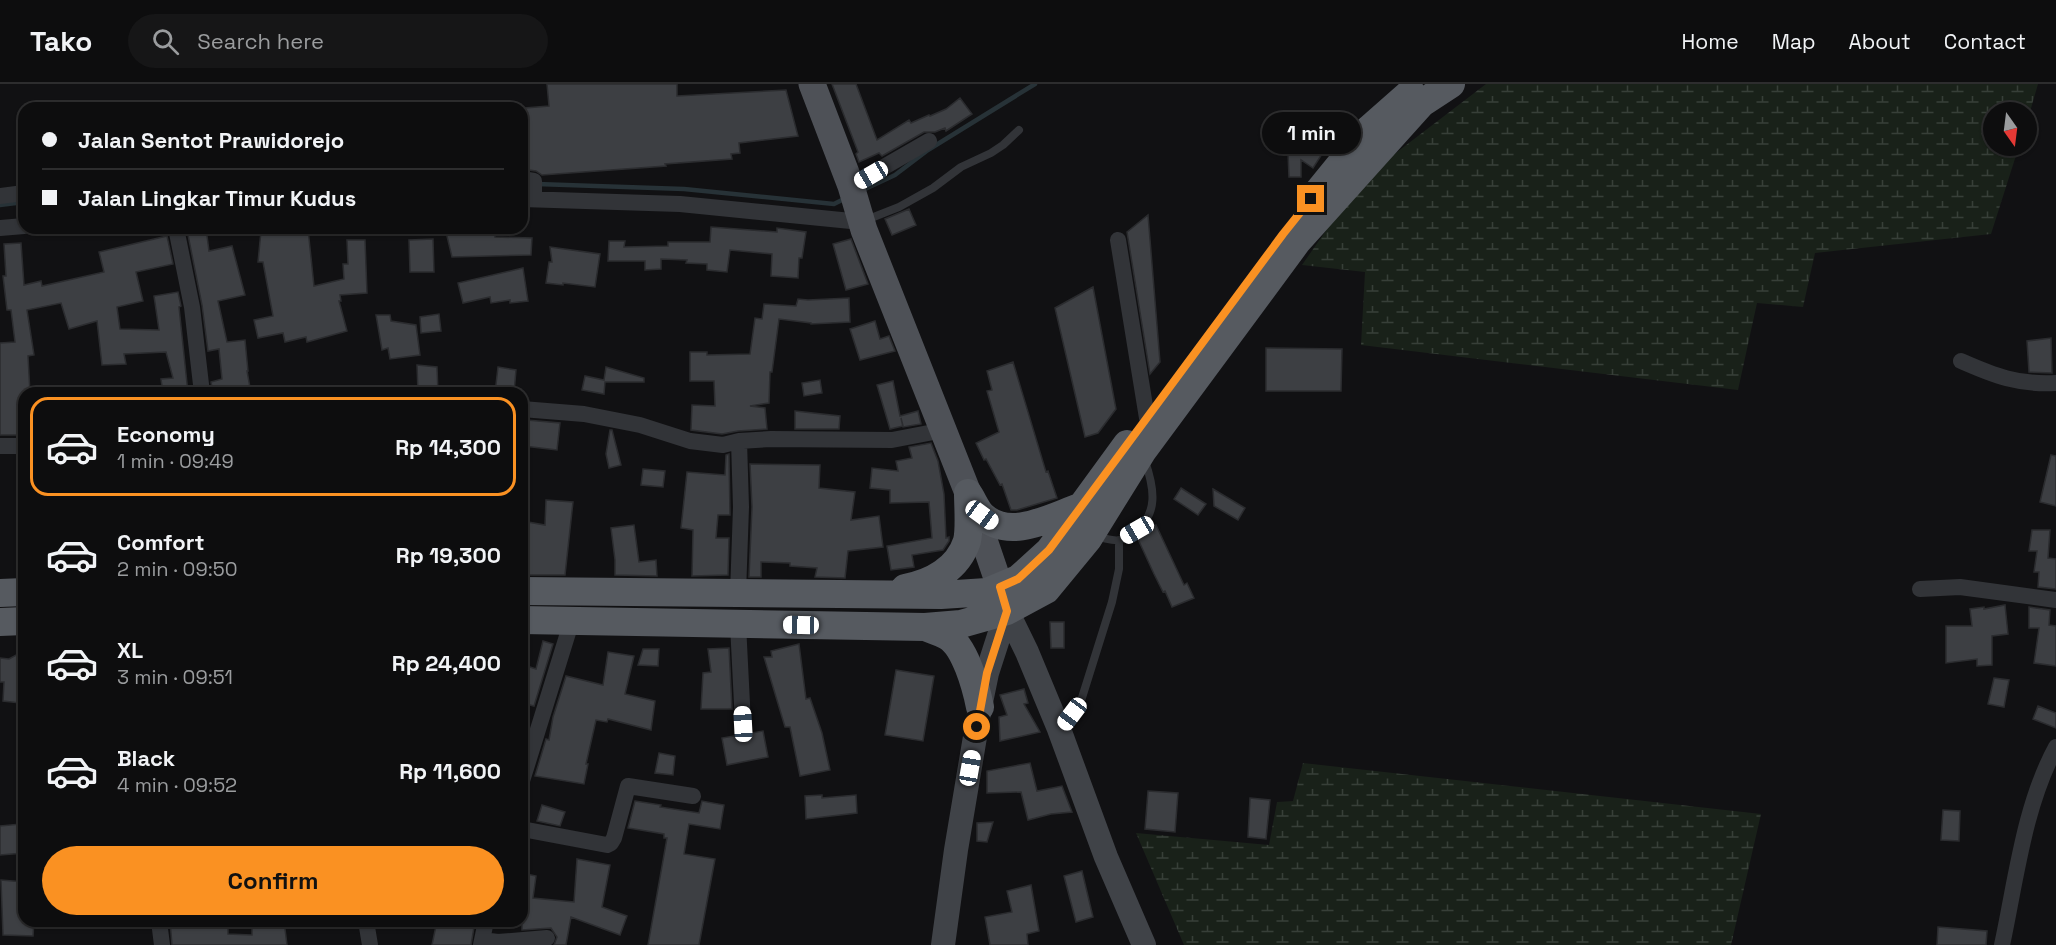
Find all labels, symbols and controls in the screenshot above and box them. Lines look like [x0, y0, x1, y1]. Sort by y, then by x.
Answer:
search box [128, 14, 548, 68]
text: Tako [30, 23, 92, 59]
icon: search [149, 25, 182, 58]
text: Search here [197, 27, 324, 55]
text: Home [1681, 28, 1739, 55]
text: Map [1772, 28, 1816, 55]
text: About [1849, 28, 1911, 55]
text: Contact [1944, 28, 2026, 55]
north arrow [1983, 102, 2037, 156]
map controls [1983, 102, 2037, 156]
callout: 1 min [1262, 112, 1360, 154]
text: 1 min [1287, 120, 1336, 146]
text: Jalan Sentot Prawidorejo [78, 126, 344, 154]
car [851, 158, 891, 192]
text: Jalan Lingkar Timur Kudus [78, 184, 356, 212]
route end [1297, 185, 1324, 212]
icon: car [45, 420, 99, 474]
text: Economy [117, 420, 215, 448]
text: Rp 14,300 [395, 433, 501, 461]
text: 1 min · 09:49 [117, 448, 234, 474]
car [962, 497, 1002, 533]
car [1117, 513, 1157, 547]
icon: car [45, 528, 99, 582]
text: Comfort [117, 528, 205, 556]
text: Rp 19,300 [396, 541, 501, 569]
text: 2 min · 09:50 [117, 556, 238, 582]
car [783, 616, 819, 634]
icon: car [45, 636, 99, 690]
text: XL [117, 636, 143, 664]
text: Rp 24,400 [392, 649, 501, 677]
text: 3 min · 09:51 [117, 664, 233, 690]
car [1054, 694, 1090, 734]
car [733, 706, 753, 742]
route start [963, 713, 990, 740]
icon: car [45, 744, 99, 798]
text: Black [117, 744, 175, 772]
car [958, 749, 982, 787]
text: Rp 11,600 [399, 757, 501, 785]
text: 4 min · 09:52 [117, 772, 237, 798]
button: Confirm [42, 846, 504, 915]

